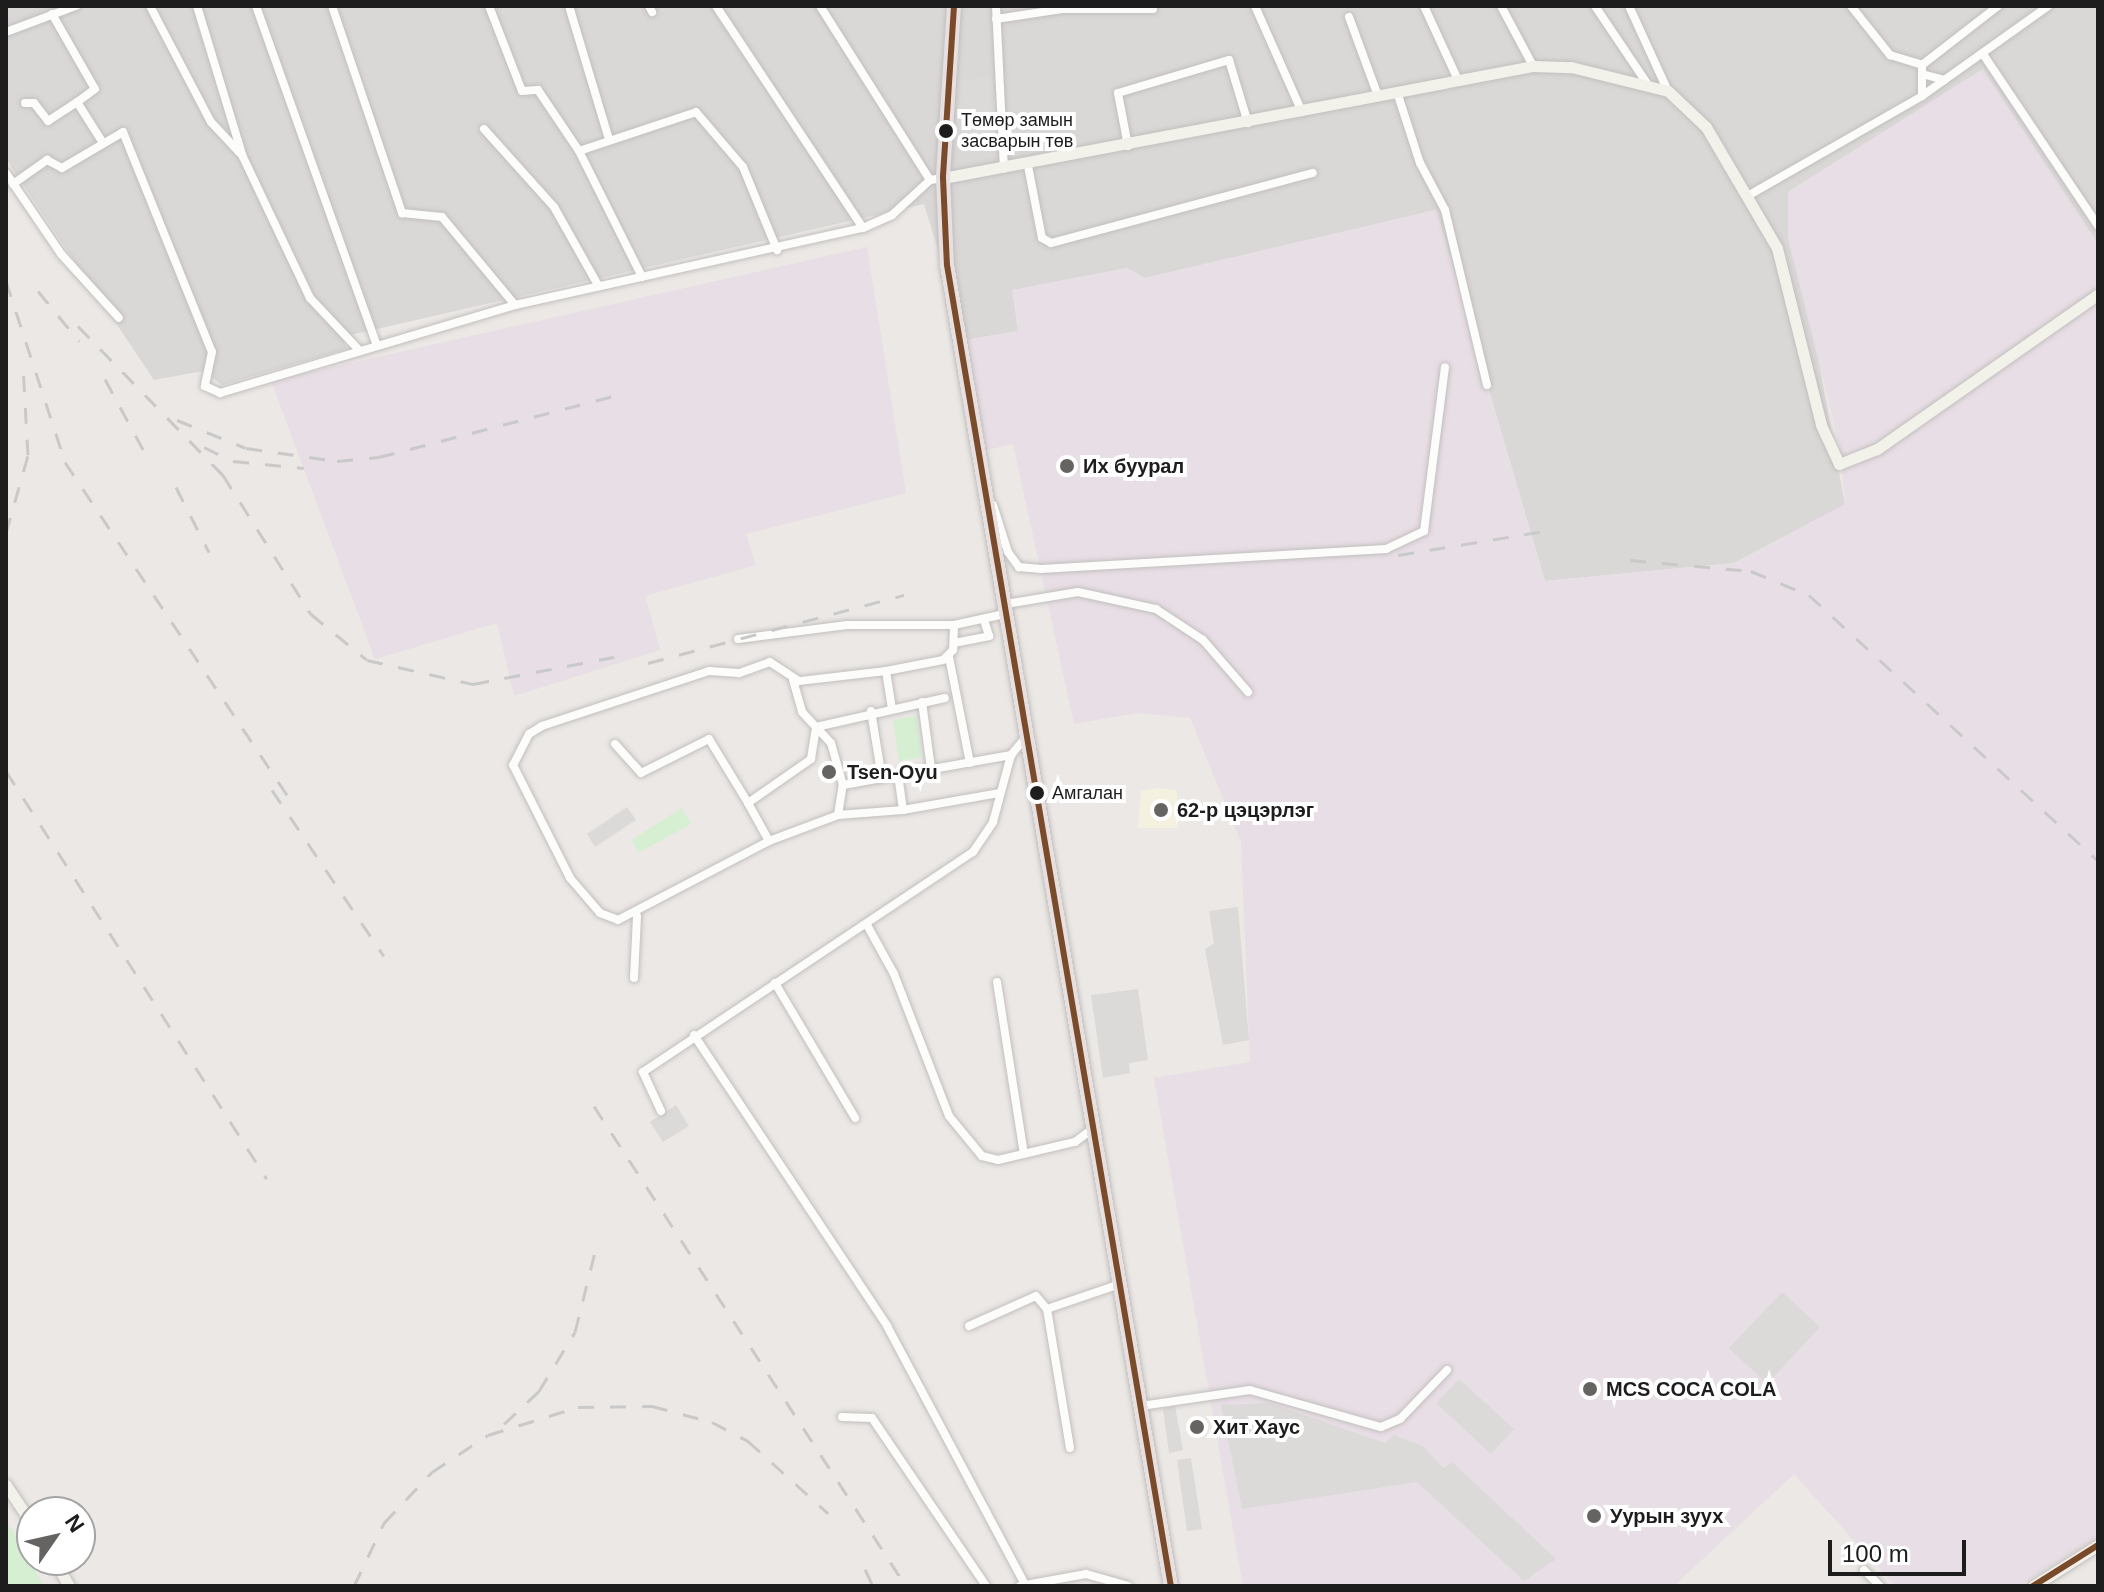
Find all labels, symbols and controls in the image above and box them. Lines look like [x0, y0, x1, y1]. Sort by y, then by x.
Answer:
place label: Төмөр замын засварын төв [961, 110, 1073, 152]
marker: Төмөр замын засварын төв [938, 123, 954, 139]
place label: Их буурал [1083, 454, 1184, 478]
marker: Их буурал [1058, 457, 1076, 475]
place label: Tsen-Oyu [847, 760, 938, 784]
marker: Tsen-Oyu [818, 761, 840, 783]
place label: Амгалан [1052, 782, 1123, 804]
marker: Амгалан [1029, 785, 1045, 801]
place label: 62-р цэцэрлэг [1177, 798, 1314, 822]
marker: 62-р цэцэрлэг [1152, 801, 1170, 819]
place label: MCS COCA COLA [1606, 1377, 1777, 1401]
marker: MCS COCA COLA [1581, 1380, 1599, 1398]
place label: Хит Хаус [1213, 1415, 1300, 1439]
marker: Хит Хаус [1188, 1418, 1206, 1436]
north arrow [16, 1496, 96, 1576]
place label: Уурын зуух [1610, 1504, 1723, 1528]
marker: Уурын зуух [1585, 1507, 1603, 1525]
text: N [60, 1510, 89, 1537]
scale bar [1832, 1524, 1970, 1574]
text: 100 m [1842, 1540, 1909, 1567]

